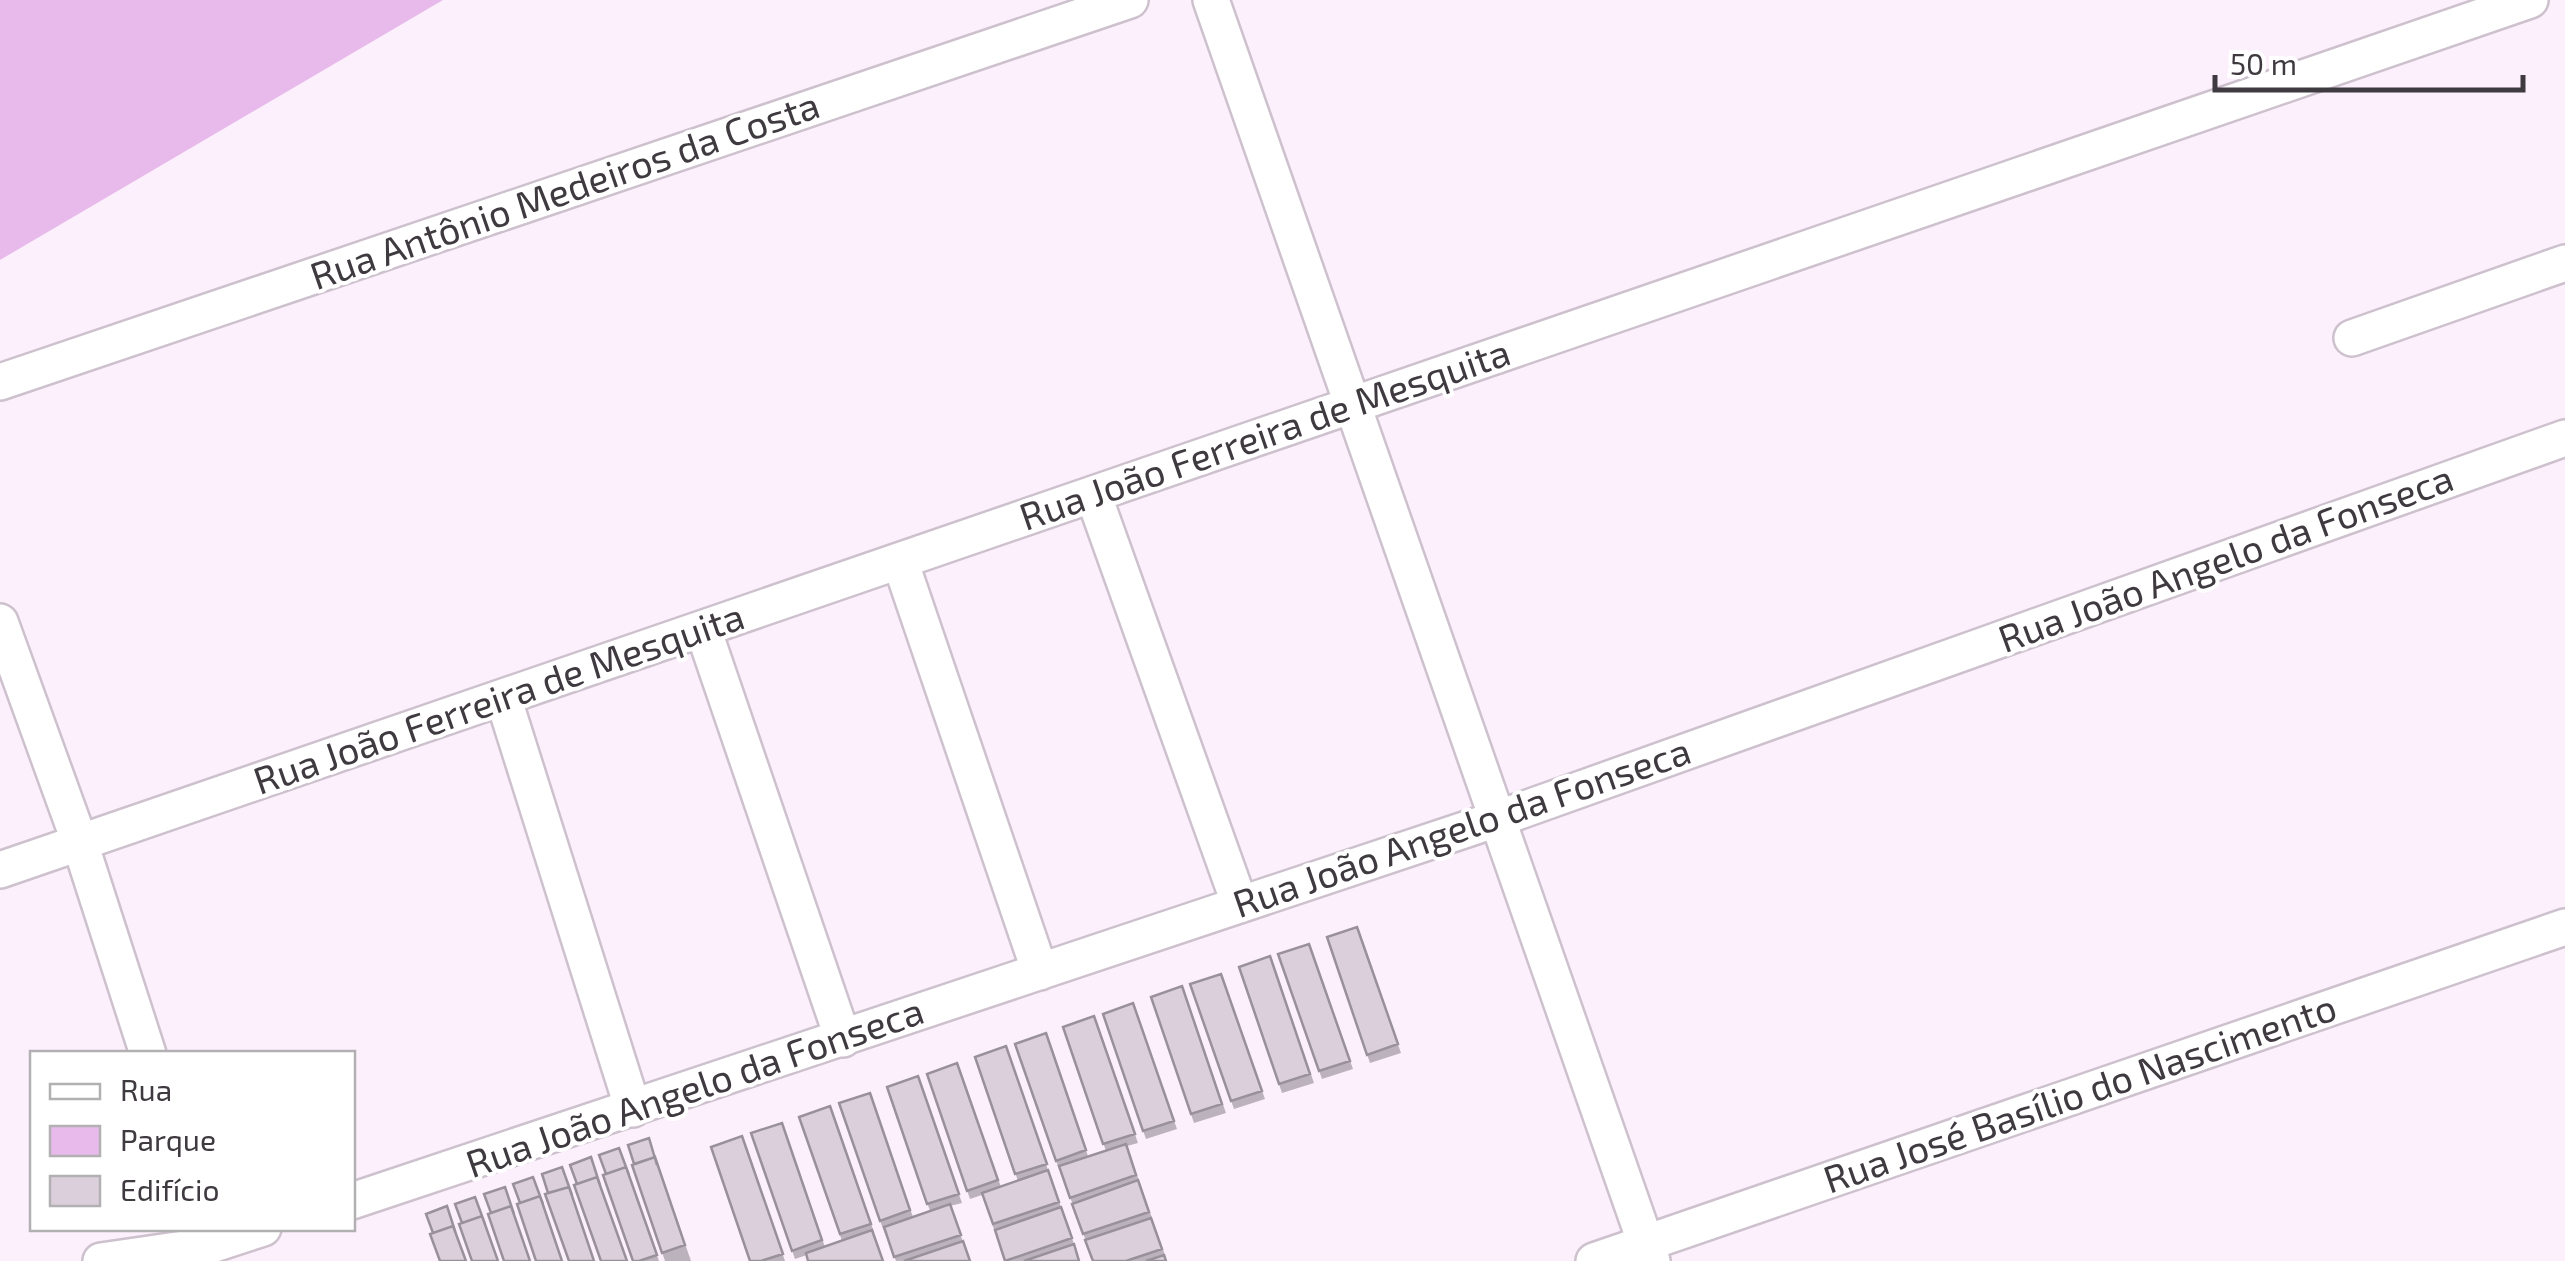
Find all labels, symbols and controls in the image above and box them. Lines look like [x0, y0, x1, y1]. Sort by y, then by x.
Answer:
scale bar [2215, 30, 2522, 92]
text: 50 m [2230, 45, 2297, 81]
street label: Rua Antônio Medeiros da Costa [304, 80, 825, 298]
street label: Rua João Ferreira de Mesquita [1013, 327, 1516, 539]
street label: Rua João Angelo da Fonseca [1992, 453, 2459, 661]
street label: Rua João Ferreira de Mesquita [247, 591, 750, 803]
street label: Rua João Angelo da Fonseca [1227, 726, 1696, 926]
street label: Rua José Basílio do Nascimento [1817, 983, 2342, 1202]
street label: Rua João Angelo da Fonseca [460, 986, 929, 1186]
legend [30, 1051, 355, 1231]
text: Rua [120, 1071, 172, 1107]
text: Parque [120, 1121, 216, 1157]
text: Edifício [120, 1171, 219, 1207]

